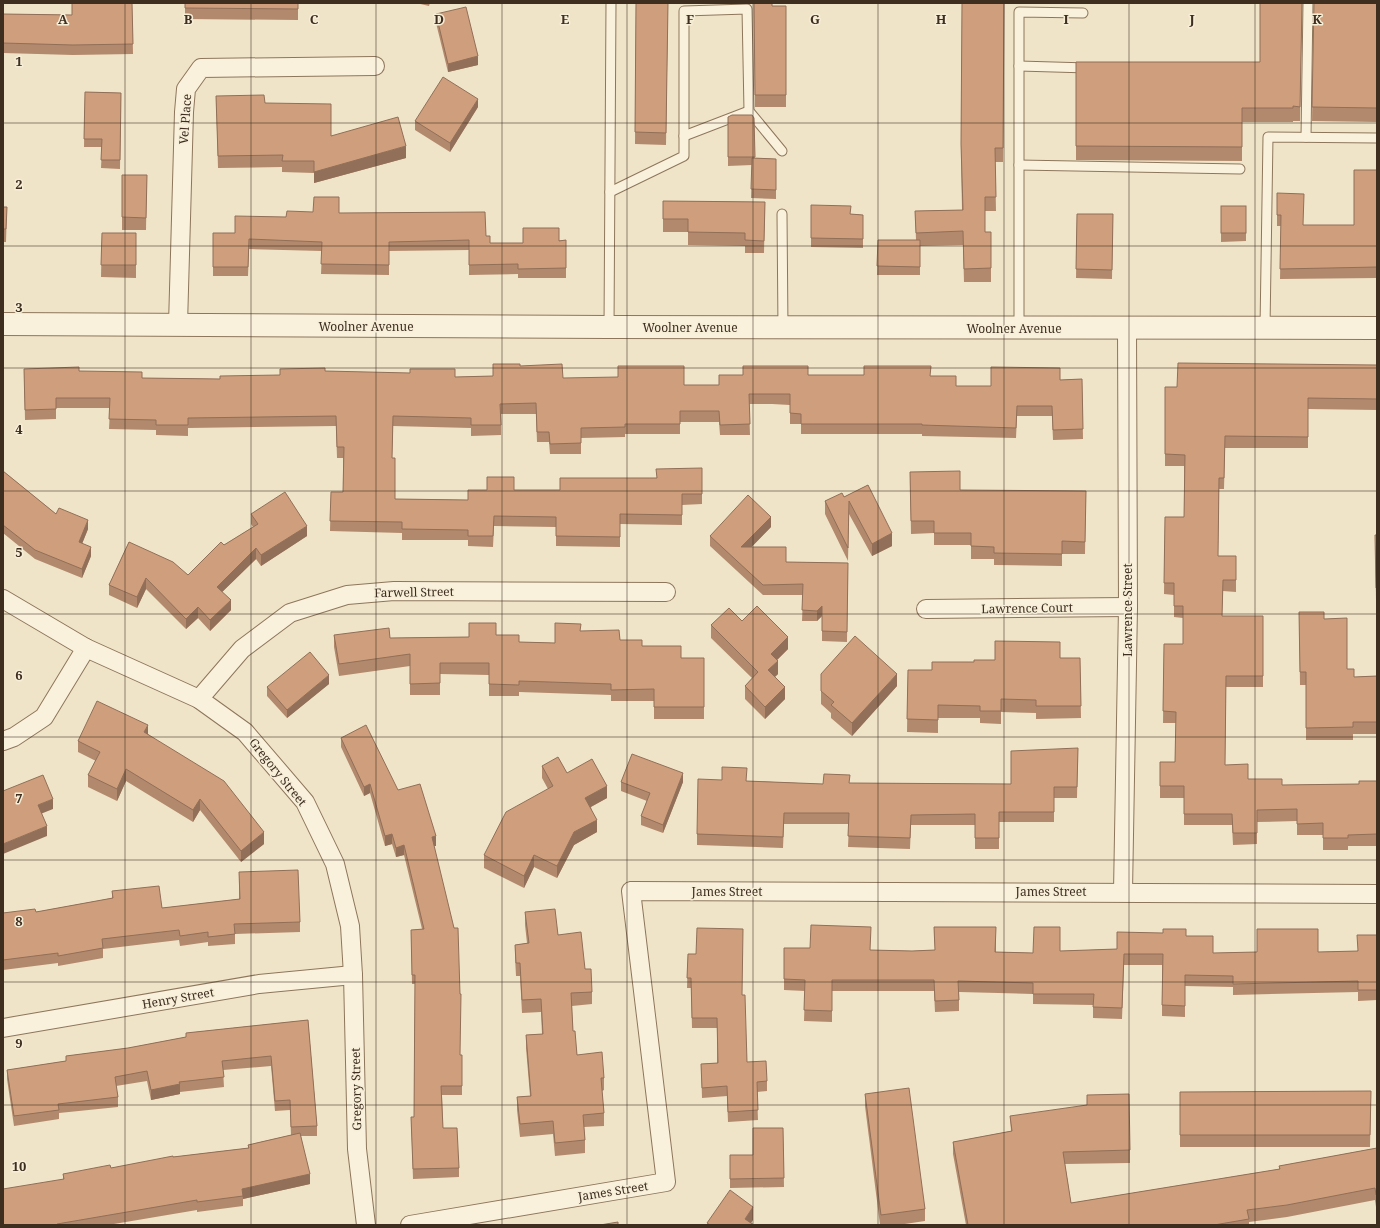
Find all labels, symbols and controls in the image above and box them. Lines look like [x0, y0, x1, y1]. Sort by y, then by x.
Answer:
text: A [58, 10, 68, 28]
text: B [184, 10, 193, 28]
text: C [310, 10, 319, 28]
text: D [434, 10, 444, 28]
text: E [561, 10, 570, 28]
text: F [686, 10, 694, 28]
text: G [810, 10, 820, 28]
text: H [936, 10, 947, 28]
text: I [1063, 10, 1069, 28]
text: J [1188, 10, 1195, 28]
text: K [1312, 10, 1322, 28]
text: 1 [15, 52, 23, 70]
street label: Vel Place [175, 93, 195, 145]
text: 2 [15, 175, 23, 193]
text: 3 [15, 298, 23, 316]
street label: Woolner Avenue [318, 318, 414, 335]
street label: Woolner Avenue [642, 319, 738, 336]
street label: Woolner Avenue [966, 320, 1062, 337]
text: 4 [15, 420, 23, 438]
text: 5 [15, 543, 23, 561]
street label: Lawrence Street [1119, 563, 1136, 657]
street label: Farwell Street [374, 583, 454, 601]
street label: Lawrence Court [981, 599, 1073, 617]
text: 6 [15, 666, 23, 684]
street label: Gregory Street [245, 734, 311, 810]
text: 7 [15, 789, 23, 807]
street label: James Street [691, 883, 762, 900]
street label: James Street [1015, 883, 1086, 900]
text: 8 [15, 912, 23, 930]
street label: Henry Street [141, 983, 215, 1013]
text: 9 [15, 1034, 23, 1052]
street label: Gregory Street [347, 1047, 365, 1131]
text: 10 [12, 1157, 26, 1175]
street label: James Street [576, 1177, 649, 1205]

